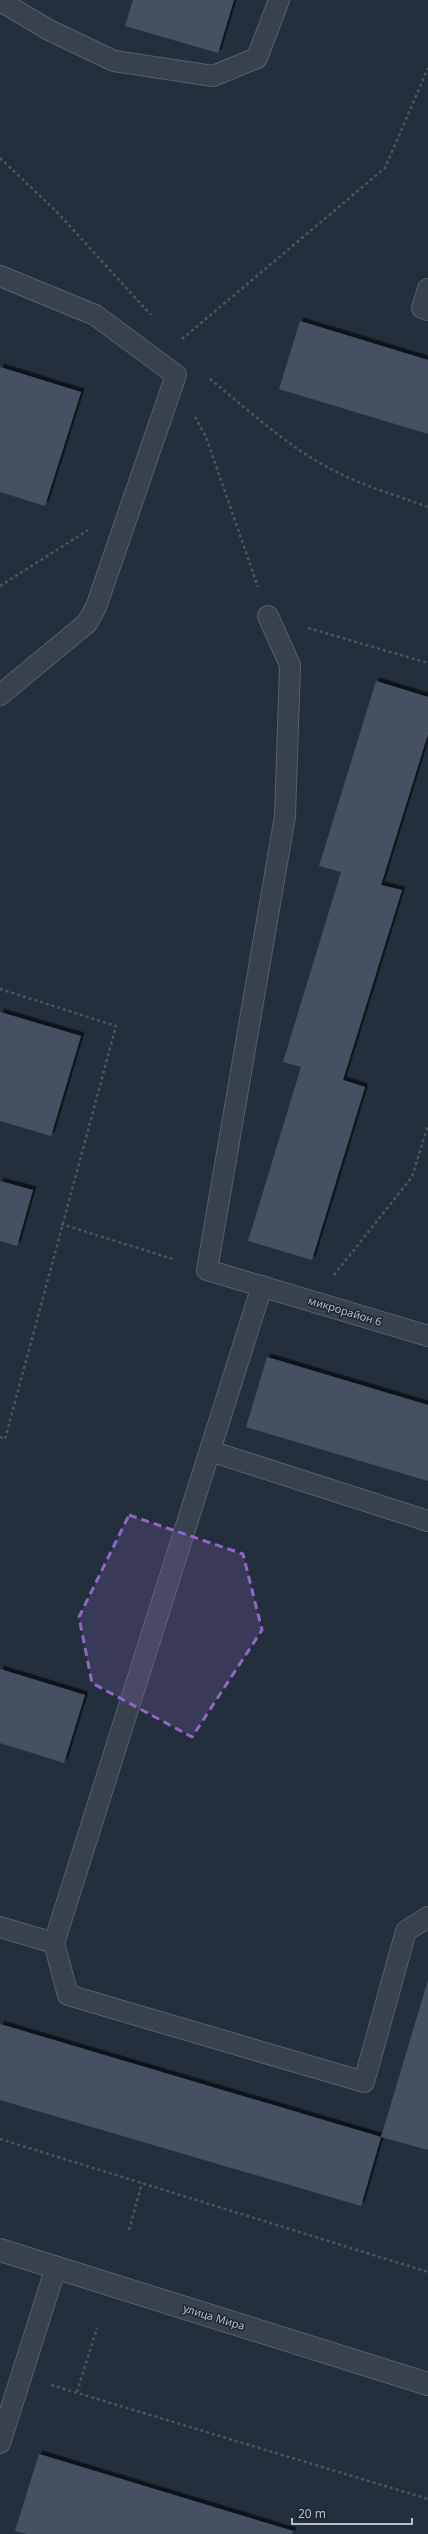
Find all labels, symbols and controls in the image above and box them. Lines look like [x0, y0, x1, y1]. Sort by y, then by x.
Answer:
street label: микрорайон 6 [306, 1292, 384, 1329]
street label: улица Мира [182, 2300, 247, 2333]
scale bar [292, 2500, 412, 2526]
text: 20 m [298, 2505, 326, 2522]

